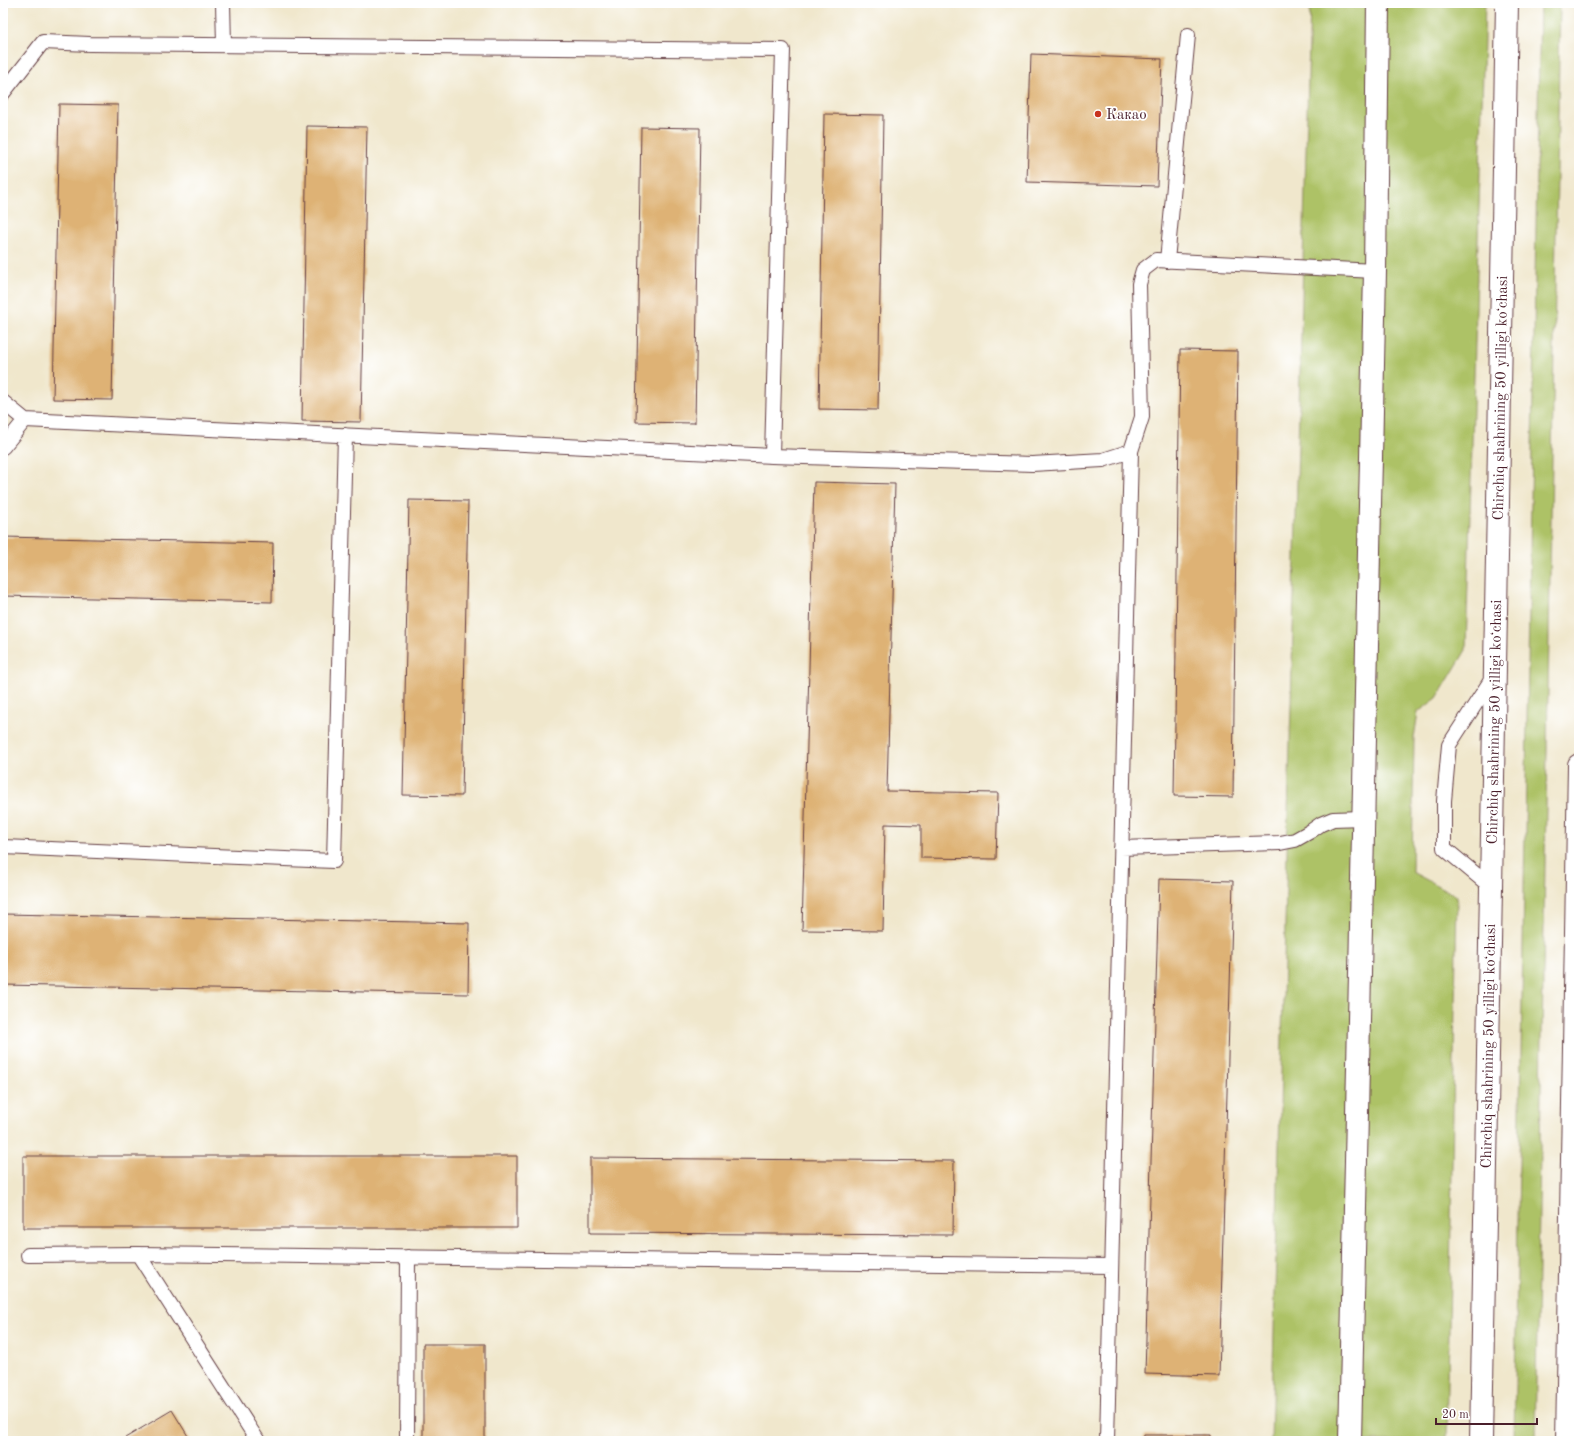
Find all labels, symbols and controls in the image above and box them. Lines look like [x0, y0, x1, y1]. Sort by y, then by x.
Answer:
place label: Какао [1106, 108, 1147, 123]
marker: Какао [1093, 109, 1103, 119]
street label: Chirchiq shahrining 50 yilligi koʻchasi [1492, 275, 1511, 521]
street label: Chirchiq shahrining 50 yilligi koʻchasi [1486, 599, 1505, 845]
street label: Chirchiq shahrining 50 yilligi koʻchasi [1480, 923, 1499, 1169]
scale bar [1436, 1400, 1537, 1426]
text: 20 m [1442, 1409, 1469, 1421]

